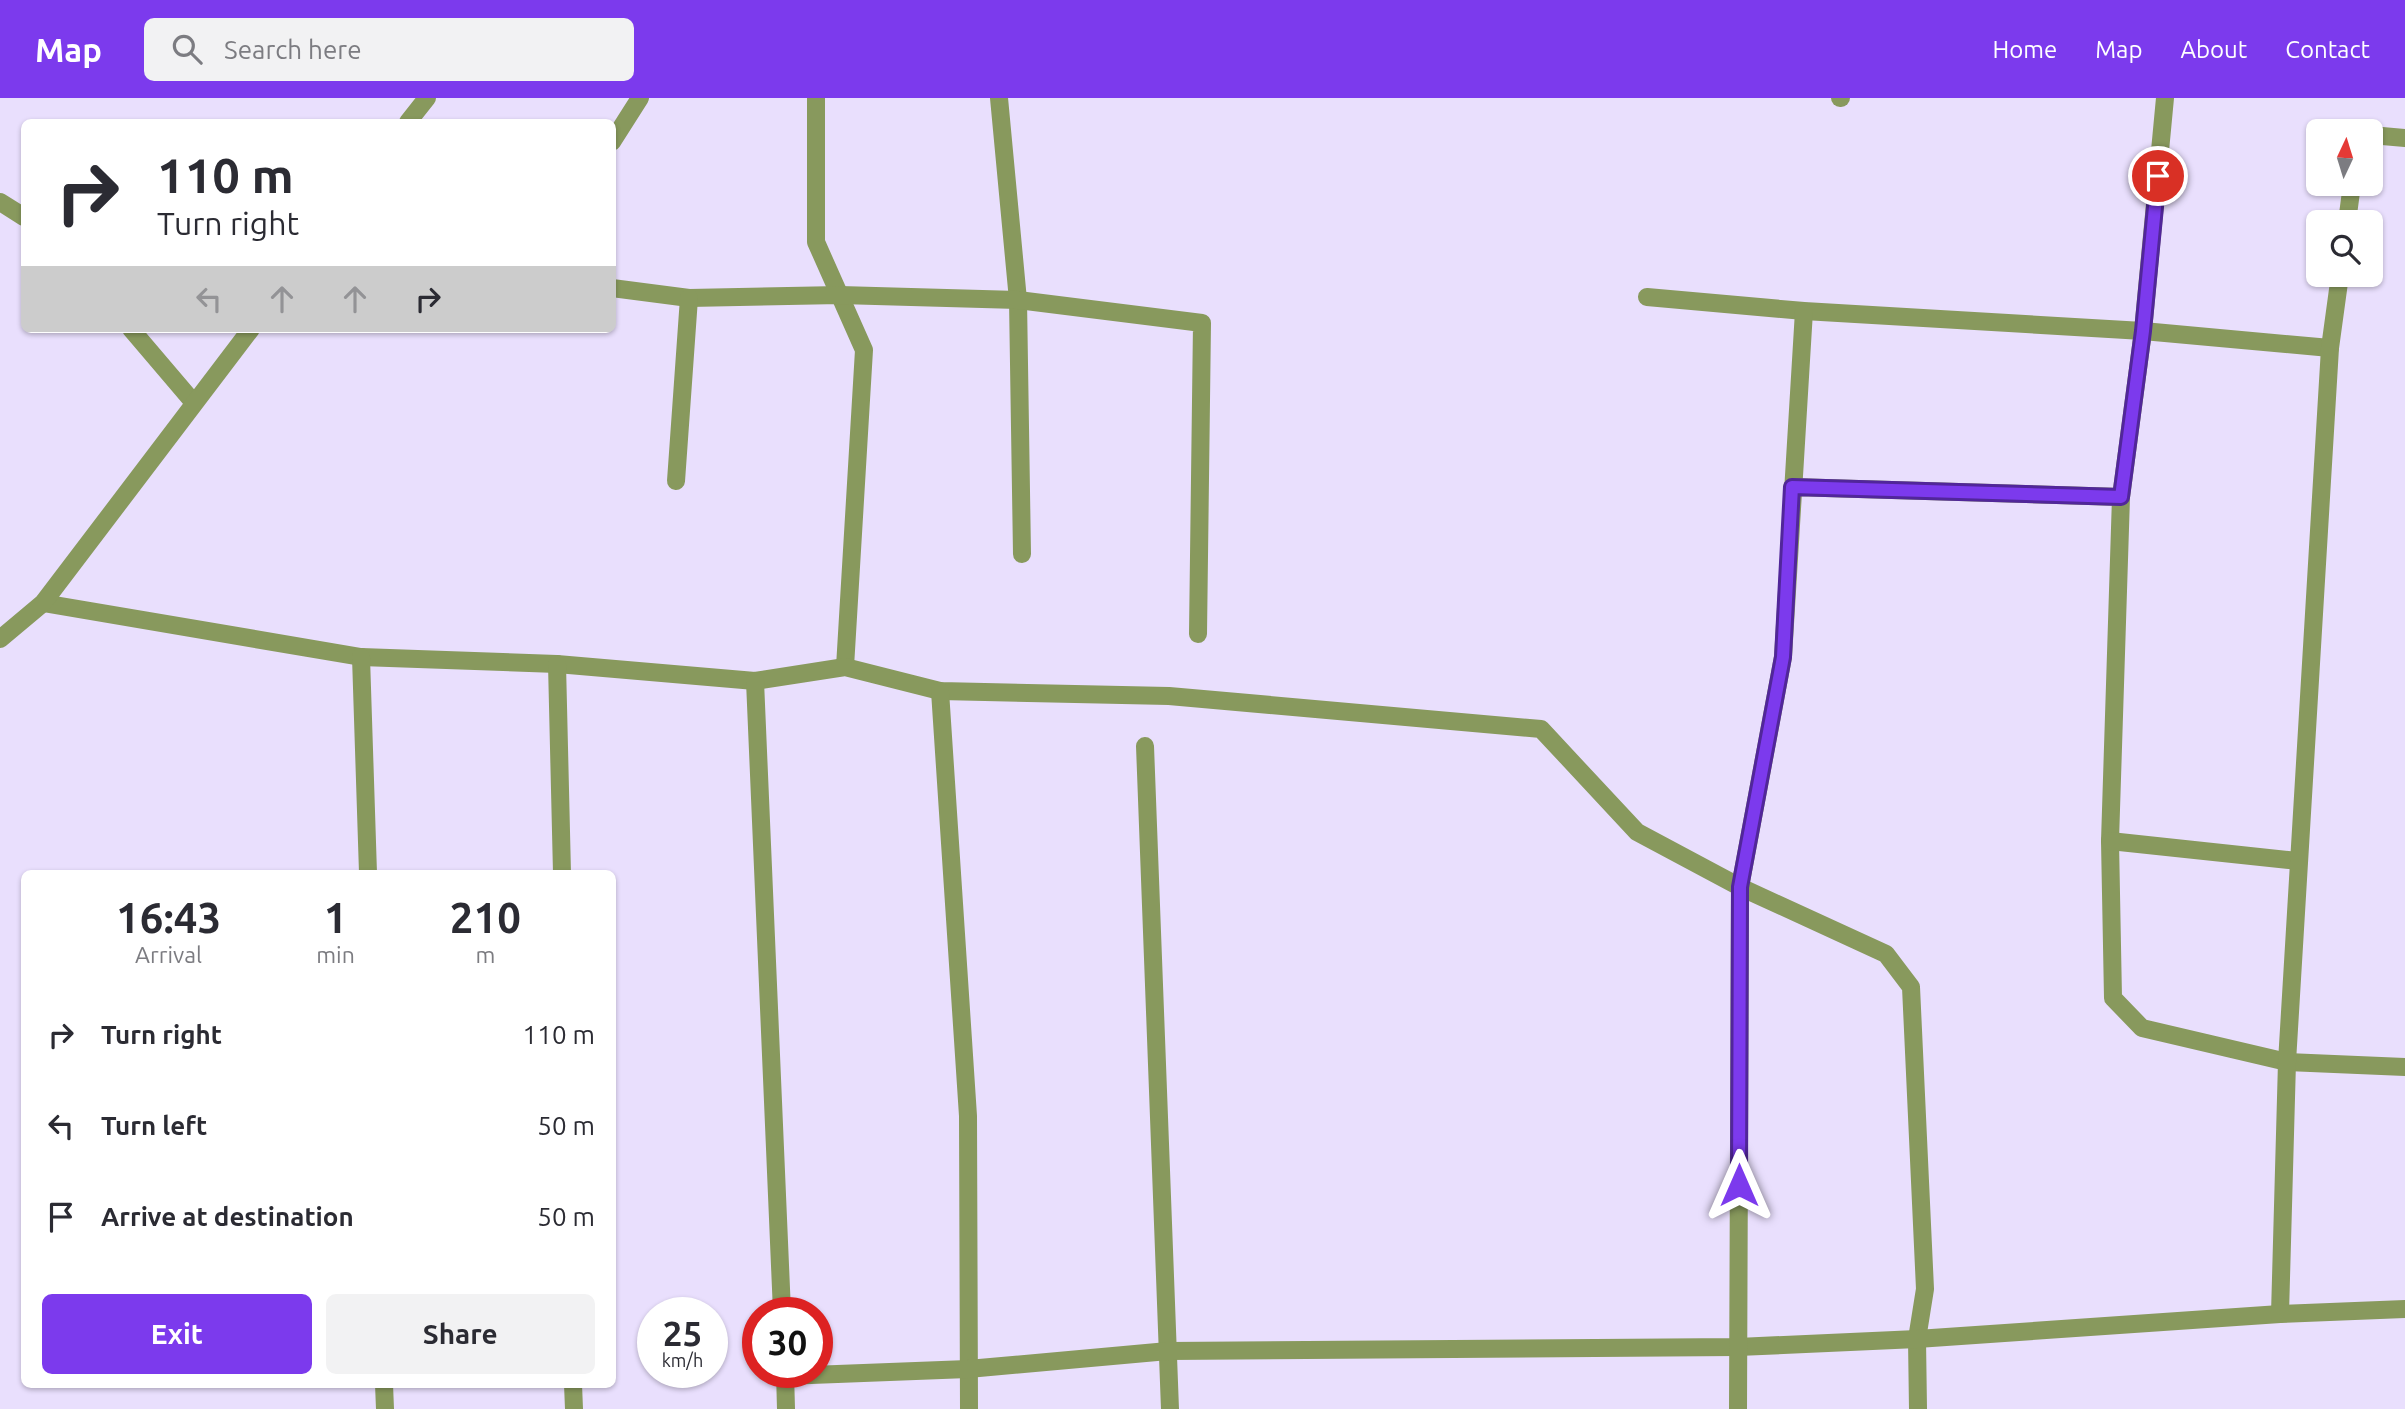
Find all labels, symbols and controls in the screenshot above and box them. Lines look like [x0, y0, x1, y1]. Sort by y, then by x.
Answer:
search box [144, 18, 634, 81]
icon: search [168, 30, 206, 68]
text: Map [35, 31, 102, 68]
text: Search here [224, 35, 362, 64]
text: Home [1992, 36, 2057, 63]
text: Map [2095, 36, 2142, 63]
text: About [2180, 36, 2247, 63]
text: Contact [2285, 36, 2370, 63]
north arrow [2306, 119, 2384, 196]
map controls [2306, 119, 2383, 287]
pin [2128, 146, 2188, 206]
icon: right [42, 147, 133, 238]
text: 110 m [157, 147, 294, 202]
icon: arrive [2139, 157, 2177, 195]
text: Turn right [157, 205, 299, 241]
button: search [2306, 210, 2383, 287]
icon: left [190, 280, 228, 318]
icon: ahead [263, 280, 301, 318]
icon: ahead [336, 280, 374, 318]
icon: right [409, 280, 447, 318]
text: 16:43 [116, 894, 221, 941]
text: 1 [324, 894, 347, 941]
text: 210 [450, 894, 521, 941]
text: Arrival [135, 942, 202, 967]
text: min [316, 942, 355, 967]
text: m [475, 942, 495, 967]
icon: right [42, 1016, 80, 1054]
text: Turn right [101, 1020, 222, 1049]
text: 110 m [523, 1020, 595, 1049]
icon: left [42, 1107, 80, 1145]
text: Turn left [101, 1111, 207, 1140]
text: 50 m [537, 1111, 595, 1140]
position arrow [1702, 1148, 1776, 1222]
icon: arrive [42, 1198, 80, 1236]
text: Arrive at destination [101, 1202, 354, 1231]
text: 50 m [537, 1202, 595, 1231]
button: Exit [42, 1294, 312, 1374]
button: Share [326, 1294, 595, 1374]
speed limit sign: 30 [742, 1297, 833, 1388]
text: 25 [663, 1313, 702, 1353]
text: km/h [662, 1350, 703, 1370]

